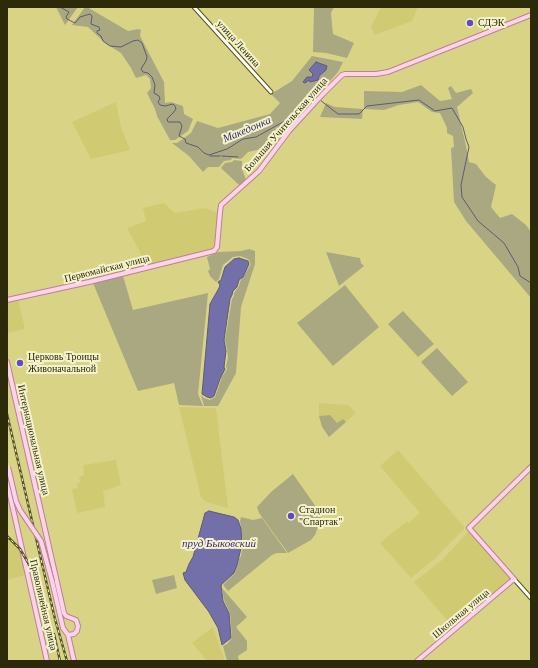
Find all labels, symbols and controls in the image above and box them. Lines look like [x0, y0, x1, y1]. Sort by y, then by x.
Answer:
place label: СДЭК [478, 17, 505, 29]
street label: улица Ленина [214, 18, 262, 70]
marker: СДЭК [465, 18, 475, 28]
street label: Большая Учительская улица [242, 76, 330, 174]
water label: Македонка [221, 114, 273, 146]
street label: Первомайская улица [63, 253, 151, 285]
place label: Церковь Троицы Живоначальной [28, 351, 99, 374]
marker: Церковь Троицы Живоначальной [15, 358, 25, 368]
street label: Интернациональная улица [14, 384, 52, 496]
place label: Стадион "Спартак" [299, 504, 342, 528]
marker: Стадион "Спартак" [286, 511, 296, 521]
water label: пруд Быковский [182, 537, 256, 551]
street label: Праволинейная улица [27, 558, 59, 652]
street label: Школьная улица [430, 587, 492, 641]

